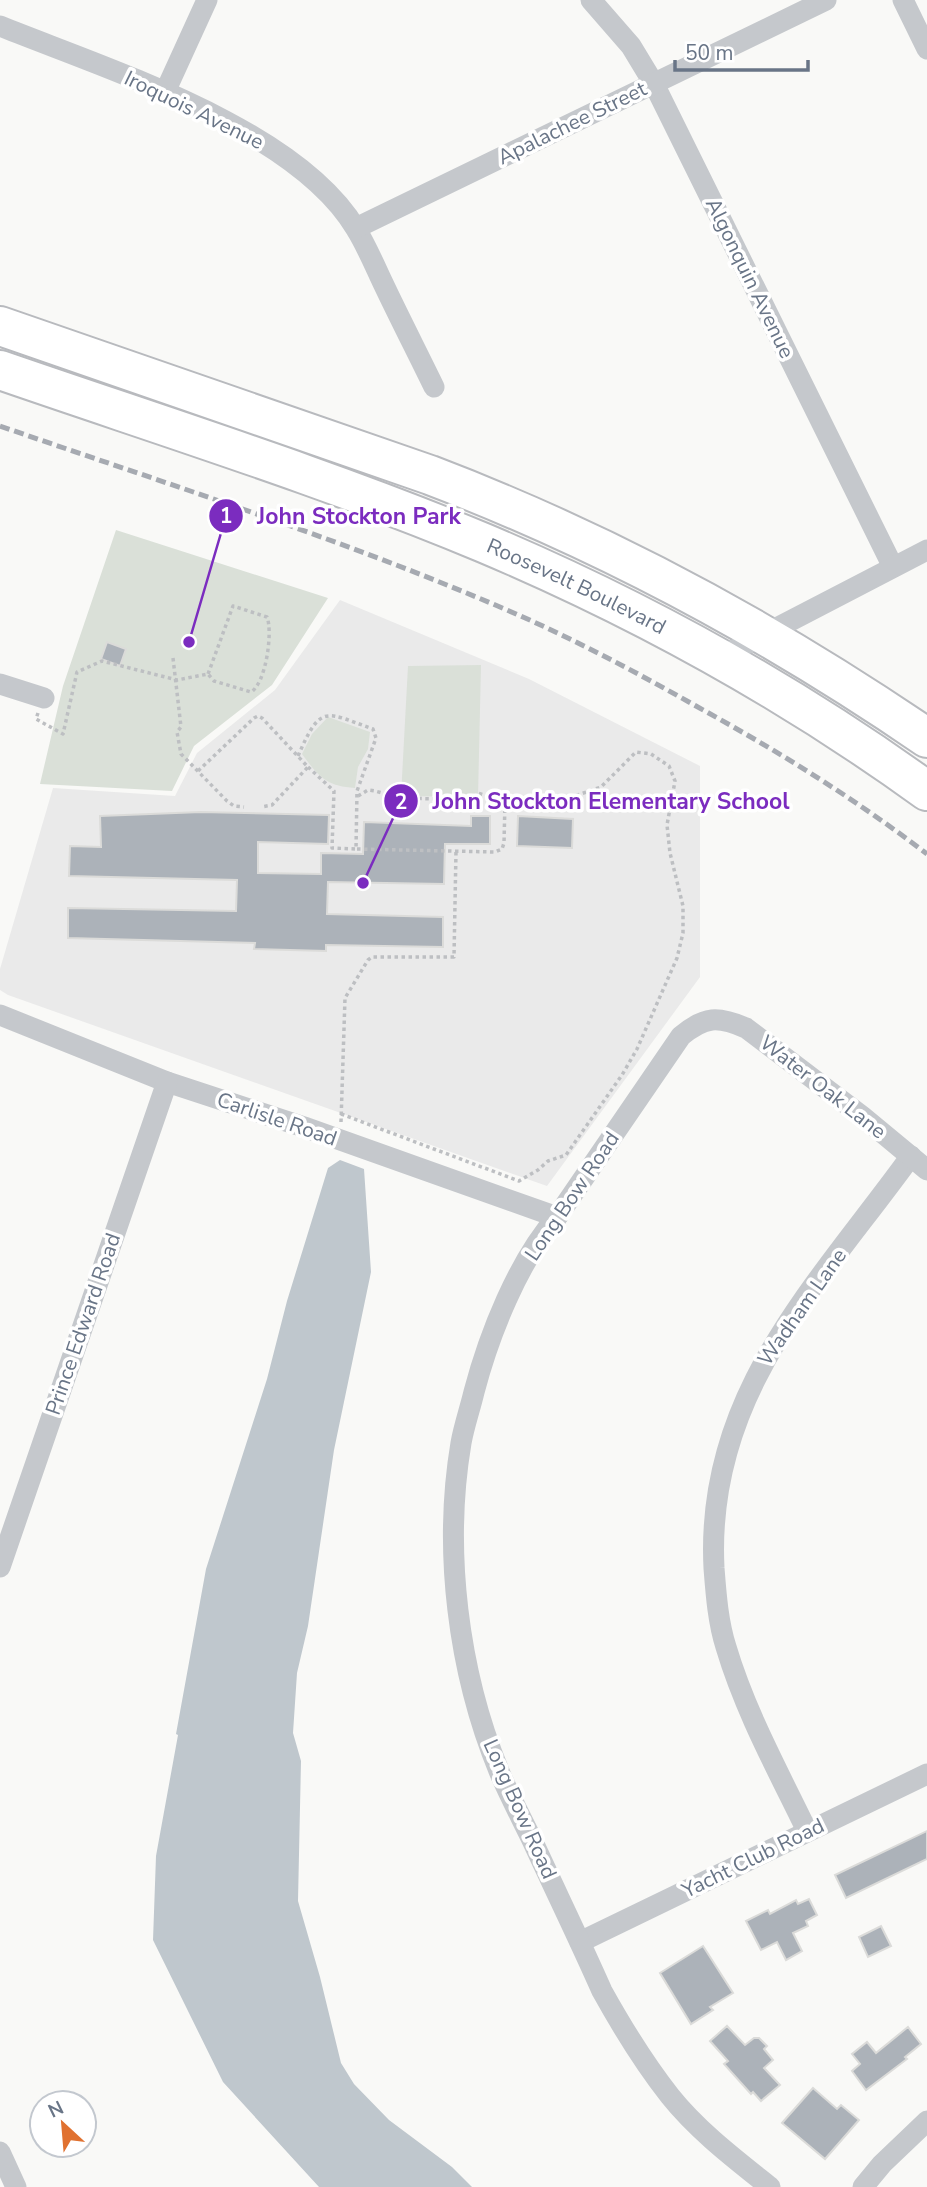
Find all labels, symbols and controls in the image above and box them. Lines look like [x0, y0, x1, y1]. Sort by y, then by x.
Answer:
scale bar [675, 28, 808, 72]
text: 50 m [685, 39, 734, 67]
street label: Iroquois Avenue [120, 64, 268, 156]
street label: Apalachee Street [493, 74, 652, 171]
street label: Algonquin Avenue [699, 193, 801, 363]
callout: John Stockton Park [208, 494, 475, 538]
text: John Stockton Park [256, 501, 462, 532]
text: 1 [220, 502, 232, 530]
street label: Roosevelt Boulevard [482, 532, 671, 641]
callout: John Stockton Elementary School [384, 779, 804, 823]
text: John Stockton Elementary School [432, 786, 790, 817]
text: 2 [395, 788, 407, 816]
street label: Water Oak Lane [754, 1029, 892, 1145]
street label: Carlisle Road [213, 1085, 341, 1153]
street label: Long Bow Road [518, 1126, 626, 1266]
street label: Prince Edward Road [39, 1229, 127, 1419]
street label: Wadham Lane [751, 1243, 853, 1371]
street label: Long Bow Road [477, 1735, 563, 1883]
street label: Yacht Club Road [676, 1811, 829, 1905]
north arrow [28, 2089, 98, 2159]
text: N [44, 2095, 68, 2124]

